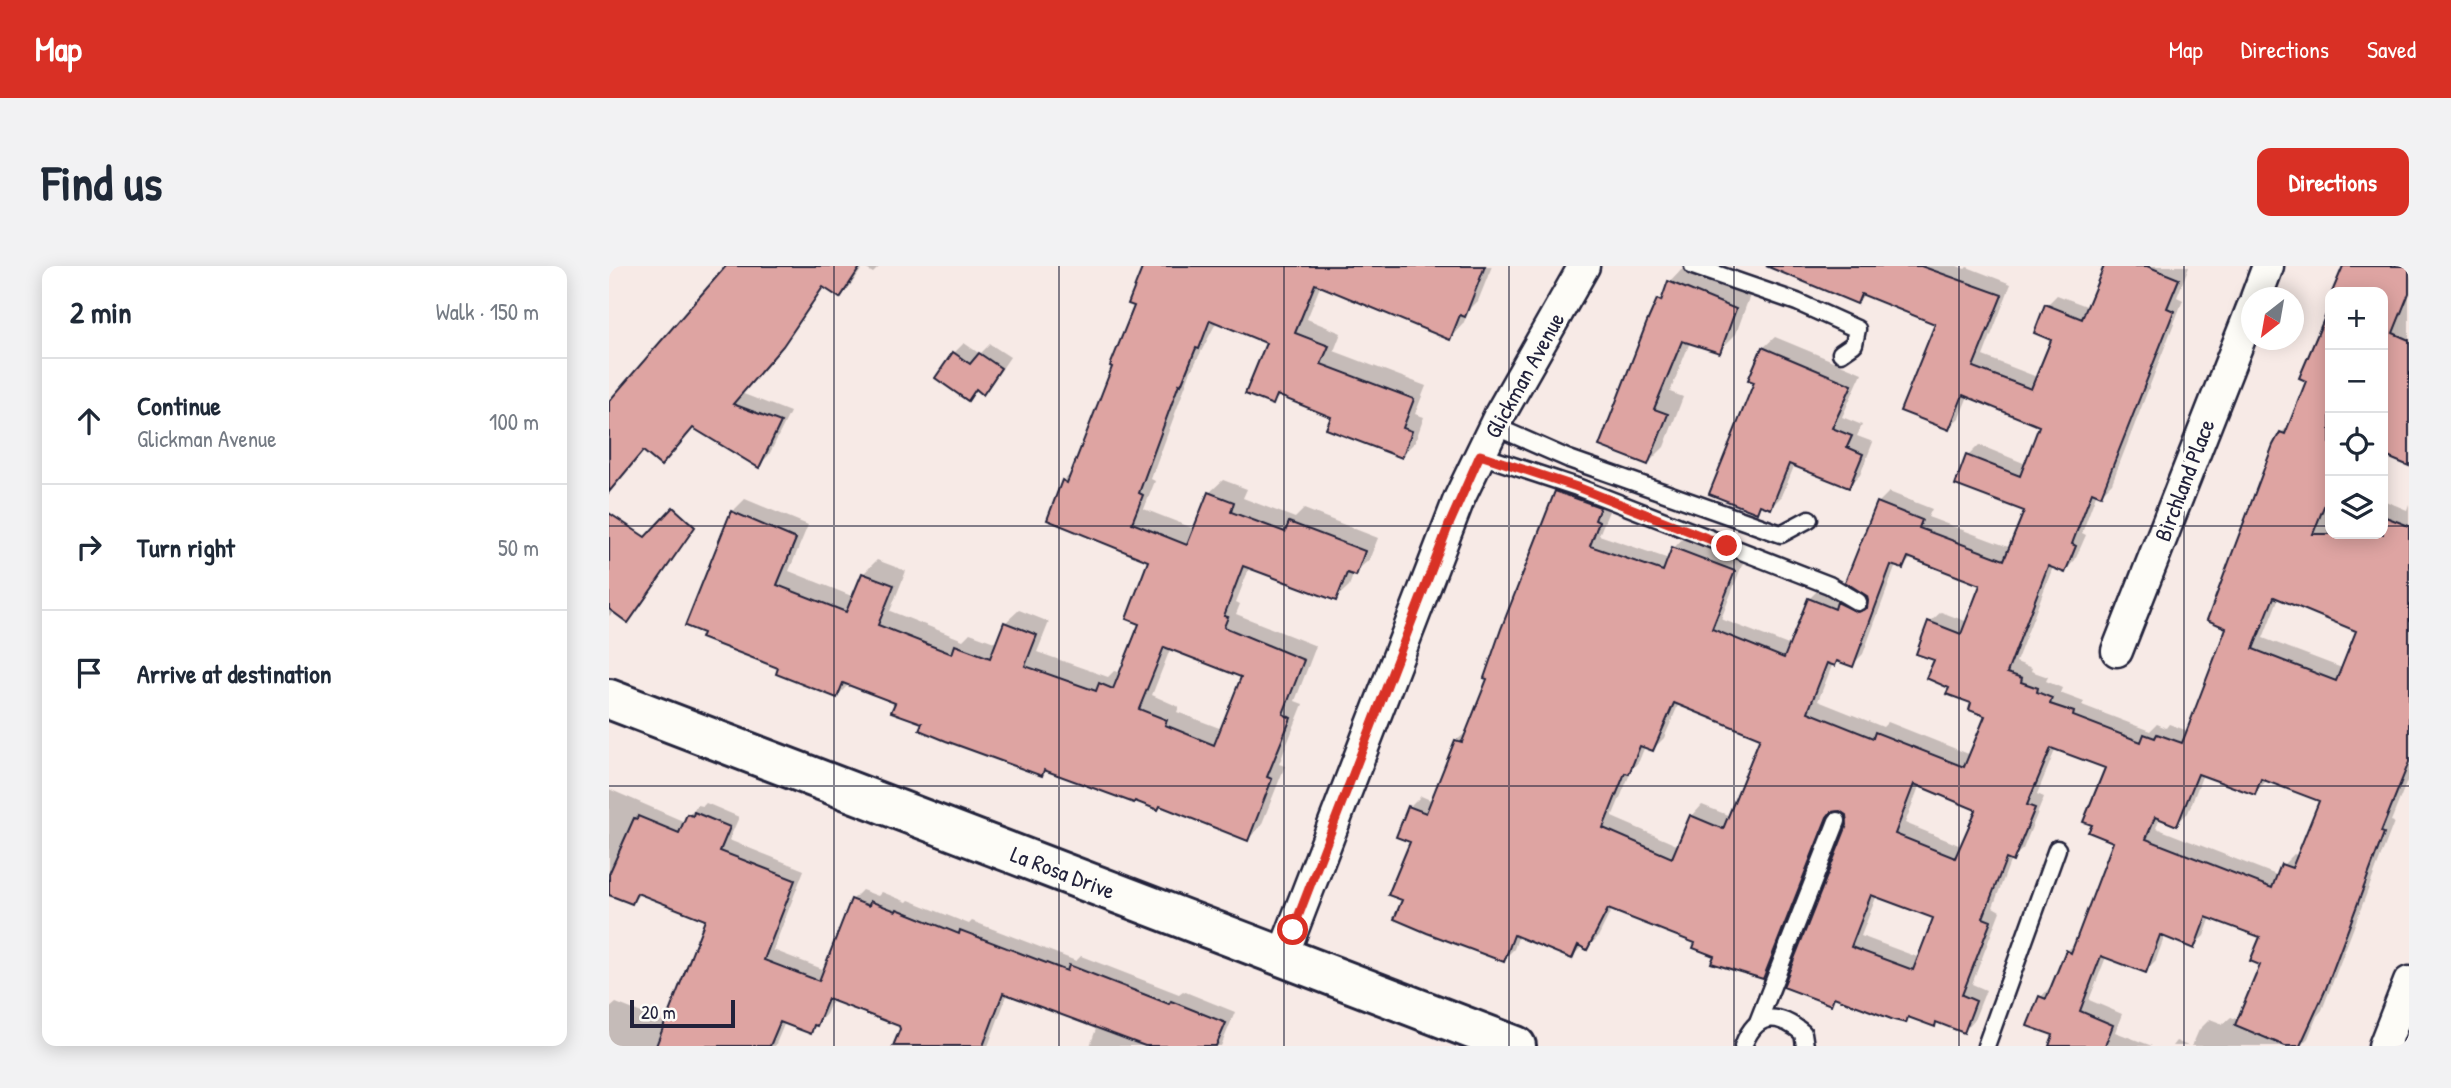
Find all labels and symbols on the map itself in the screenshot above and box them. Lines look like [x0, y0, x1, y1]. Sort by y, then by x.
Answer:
north arrow [2241, 287, 2304, 350]
street label: Glickman Avenue [1477, 307, 1571, 443]
street label: Birchland Place [2147, 415, 2221, 545]
route end [1711, 530, 1742, 561]
street label: La Rosa Drive [1007, 838, 1119, 906]
route start [1277, 914, 1308, 945]
scale bar [630, 997, 735, 1029]

